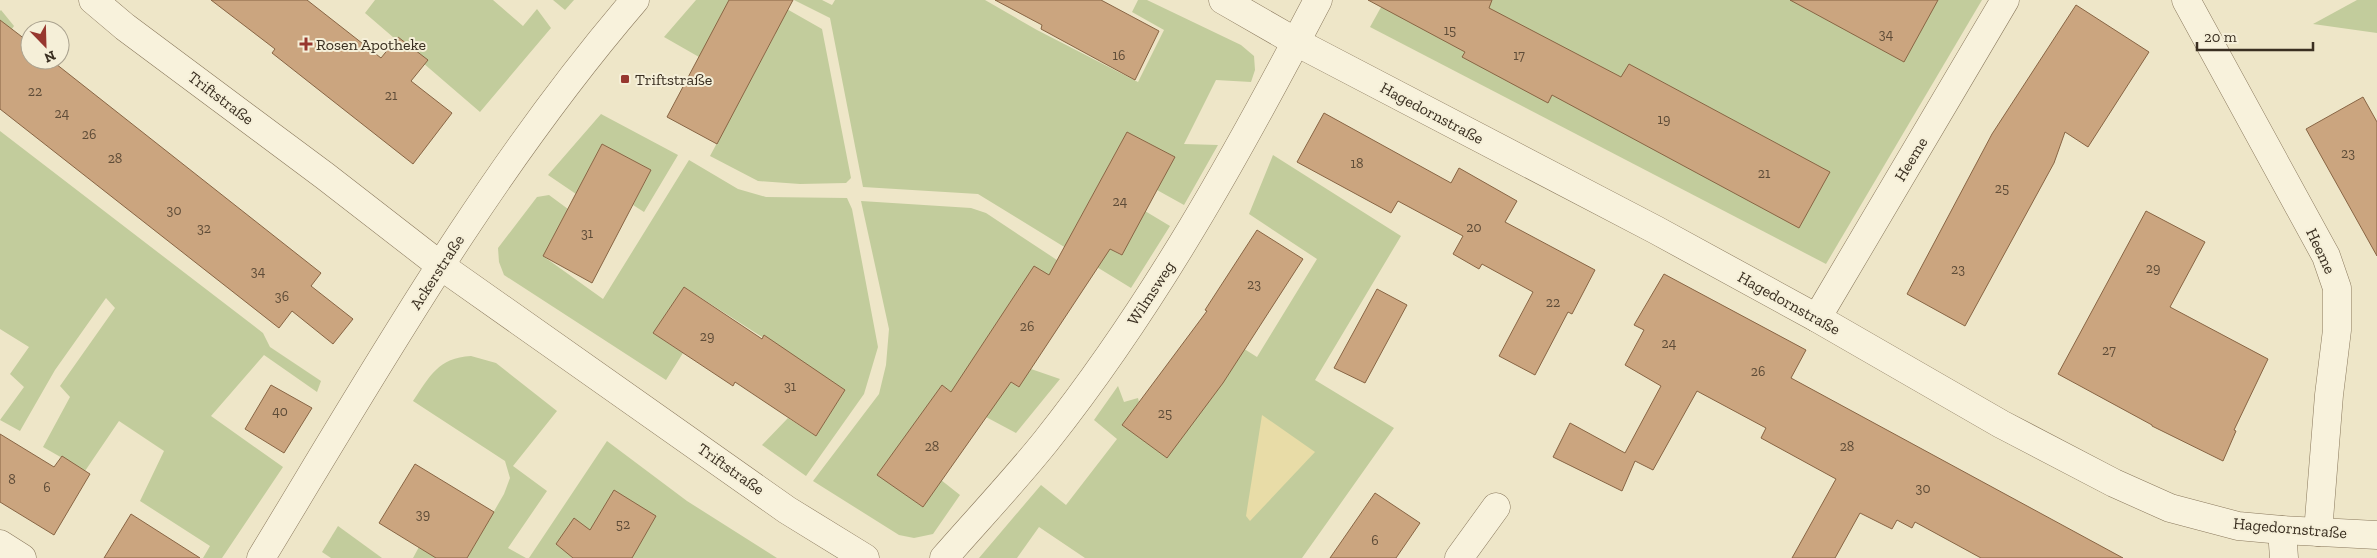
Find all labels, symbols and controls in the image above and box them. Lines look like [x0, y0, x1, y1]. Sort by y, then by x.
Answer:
north arrow [20, 20, 70, 70]
scale bar [2197, 20, 2313, 52]
house number: 15 [1444, 22, 1456, 39]
house number: 34 [1879, 26, 1894, 43]
text: 20 m [2204, 28, 2237, 46]
place label: Rosen Apotheke [316, 35, 426, 54]
marker: Rosen Apotheke [300, 38, 312, 50]
text: N [41, 47, 58, 67]
house number: 16 [1113, 47, 1125, 64]
house number: 17 [1513, 47, 1525, 64]
street label: Triftstraße [184, 67, 258, 129]
place label: Triftstraße [635, 70, 712, 89]
marker: Triftstraße [619, 73, 631, 85]
street label: Hagedornstraße [1377, 78, 1487, 148]
house number: 22 [28, 83, 42, 100]
house number: 21 [385, 87, 398, 104]
house number: 24 [55, 105, 70, 122]
house number: 19 [1658, 111, 1670, 128]
house number: 26 [82, 126, 96, 143]
street label: Heeme [1890, 133, 1932, 185]
house number: 23 [2341, 145, 2355, 162]
house number: 28 [108, 150, 122, 167]
house number: 18 [1351, 155, 1363, 172]
house number: 21 [1758, 165, 1771, 182]
house number: 25 [1995, 180, 2009, 197]
house number: 24 [1113, 193, 1128, 210]
house number: 30 [167, 202, 181, 219]
house number: 20 [1466, 219, 1482, 236]
house number: 32 [197, 220, 211, 237]
house number: 31 [581, 225, 594, 242]
street label: Heeme [2302, 225, 2340, 277]
street label: Ackerstraße [406, 231, 468, 313]
street label: Wilmsweg [1123, 257, 1179, 329]
house number: 29 [2146, 260, 2160, 277]
house number: 23 [1951, 261, 1965, 278]
house number: 34 [251, 263, 266, 280]
street label: Hagedornstraße [1734, 267, 1844, 339]
house number: 23 [1247, 276, 1261, 293]
house number: 36 [275, 288, 289, 305]
house number: 22 [1546, 294, 1560, 311]
house number: 26 [1020, 318, 1034, 335]
house number: 29 [700, 328, 714, 345]
house number: 24 [1662, 335, 1677, 352]
house number: 27 [2102, 342, 2116, 359]
house number: 26 [1751, 363, 1765, 380]
house number: 31 [784, 378, 797, 395]
house number: 40 [272, 403, 288, 420]
house number: 25 [1158, 405, 1172, 422]
house number: 28 [925, 438, 939, 455]
house number: 28 [1840, 438, 1854, 455]
street label: Triftstraße [694, 439, 768, 499]
house number: 8 [8, 471, 16, 488]
house number: 6 [43, 479, 51, 496]
house number: 30 [1916, 480, 1930, 497]
house number: 39 [416, 506, 430, 523]
street label: Hagedornstraße [2232, 514, 2348, 542]
house number: 52 [616, 516, 630, 533]
house number: 6 [1371, 532, 1379, 549]

